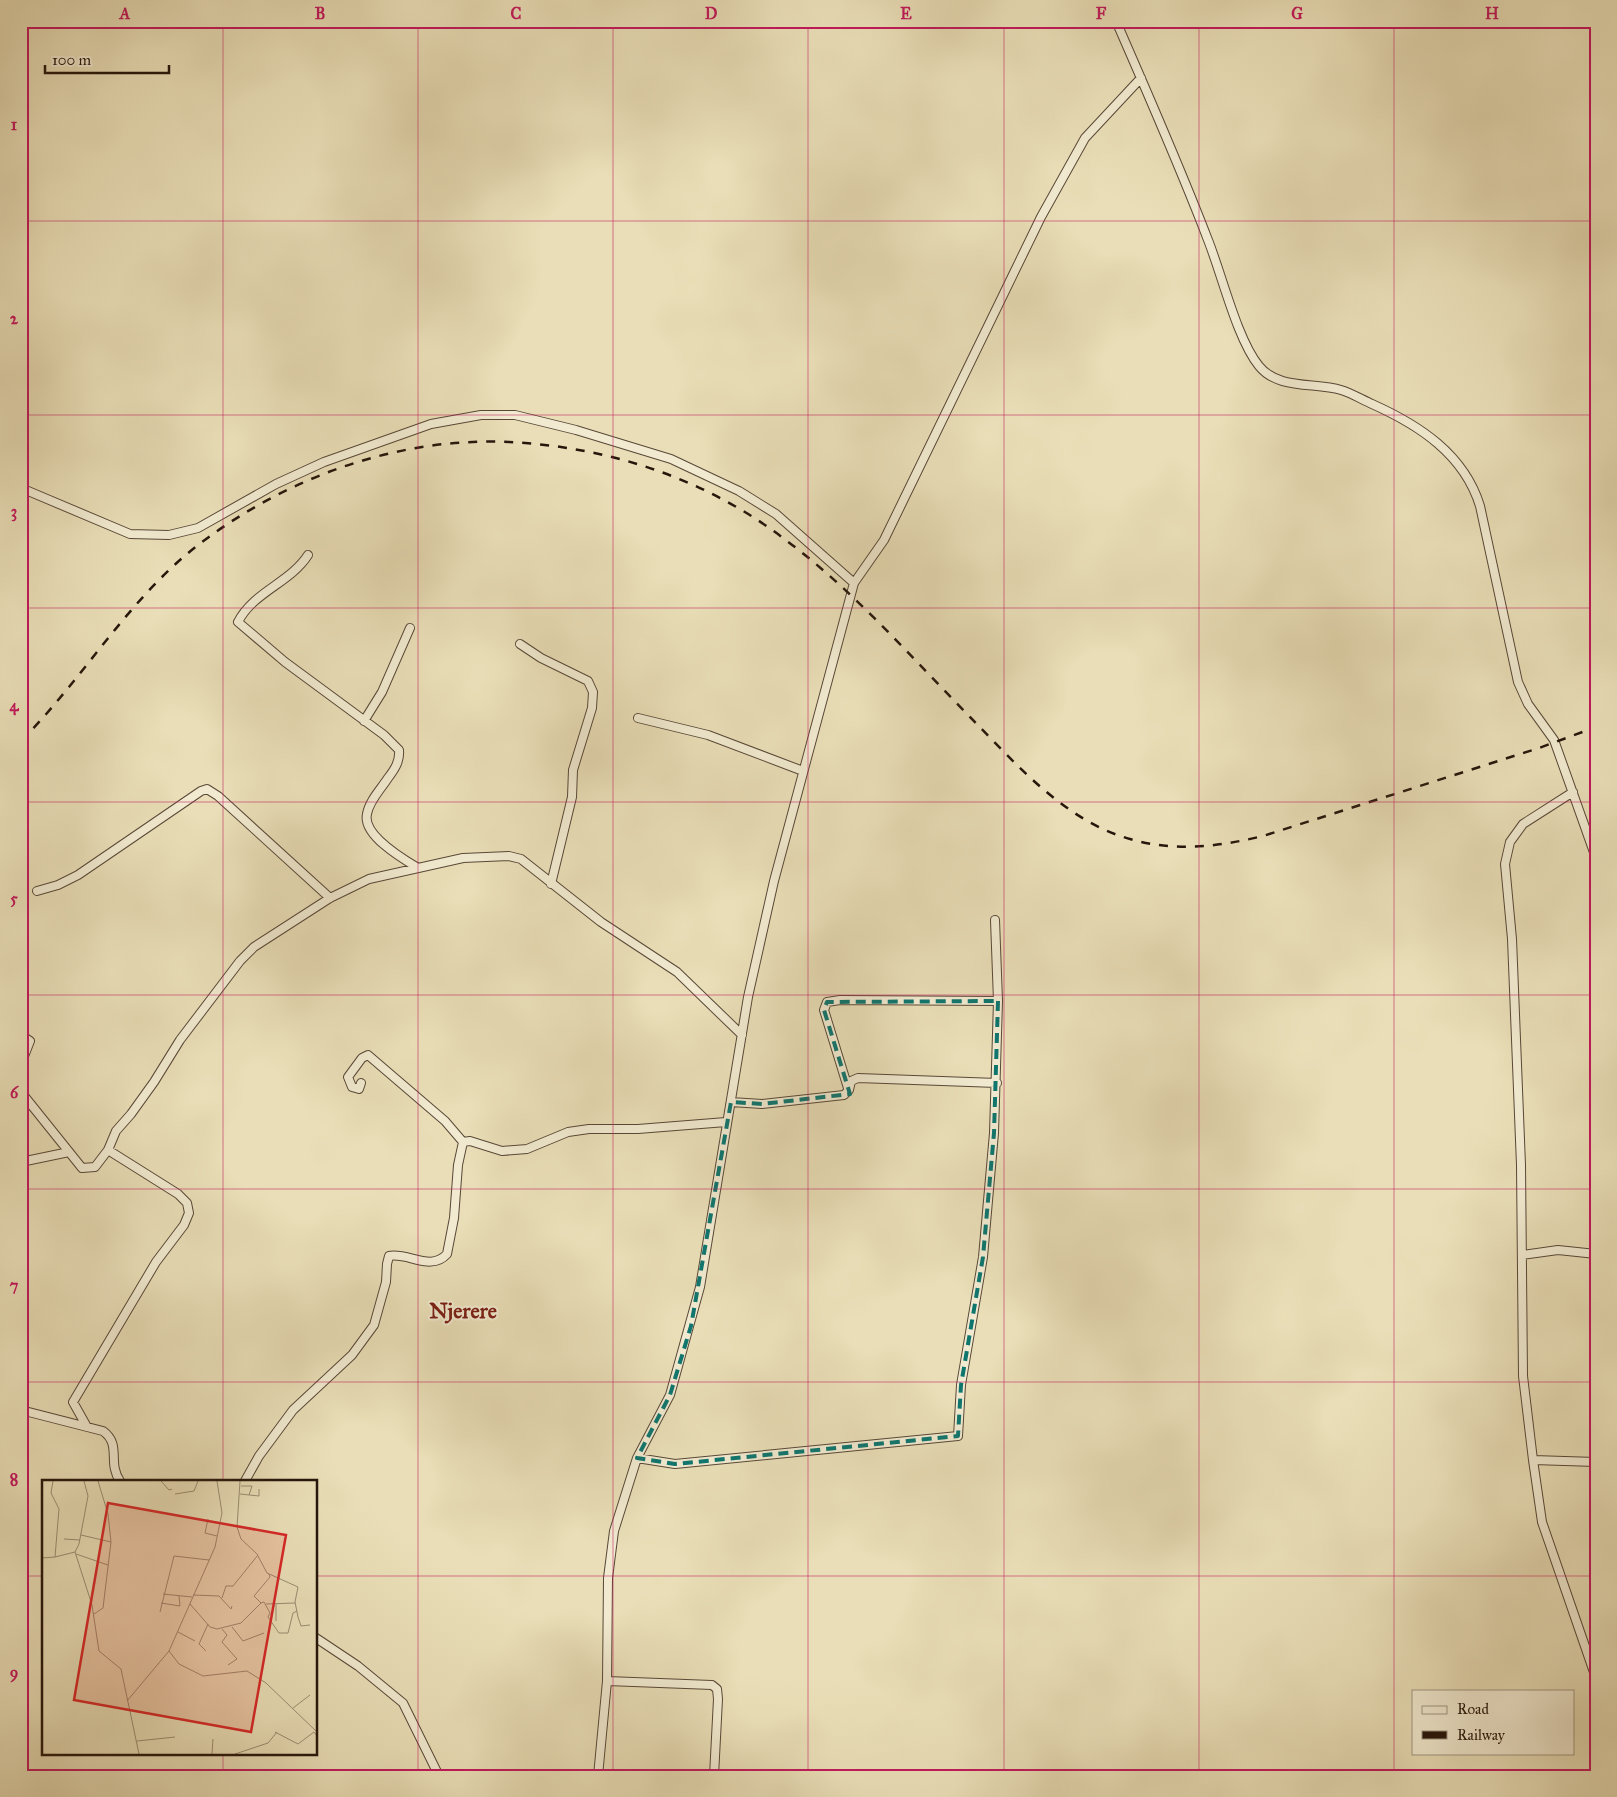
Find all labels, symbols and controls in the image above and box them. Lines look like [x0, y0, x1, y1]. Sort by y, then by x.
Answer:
text: A [119, 4, 131, 23]
text: B [315, 4, 325, 23]
text: C [511, 4, 522, 23]
text: D [705, 4, 718, 23]
text: E [900, 4, 912, 23]
text: F [1096, 4, 1107, 23]
text: G [1291, 4, 1303, 23]
text: H [1485, 4, 1499, 23]
scale bar [45, 42, 169, 74]
text: 100 m [52, 51, 92, 69]
text: 1 [11, 115, 18, 134]
text: 2 [10, 309, 19, 328]
text: 3 [11, 502, 17, 522]
text: 4 [10, 696, 20, 716]
text: 5 [10, 889, 18, 908]
text: 6 [10, 1083, 19, 1102]
text: 7 [10, 1276, 19, 1295]
district label: Njerere [429, 1297, 497, 1324]
text: 8 [10, 1470, 18, 1489]
inset map [42, 1480, 318, 1754]
text: 9 [10, 1663, 18, 1683]
legend [1412, 1690, 1574, 1754]
text: Road [1457, 1700, 1489, 1718]
text: Railway [1457, 1726, 1506, 1744]

